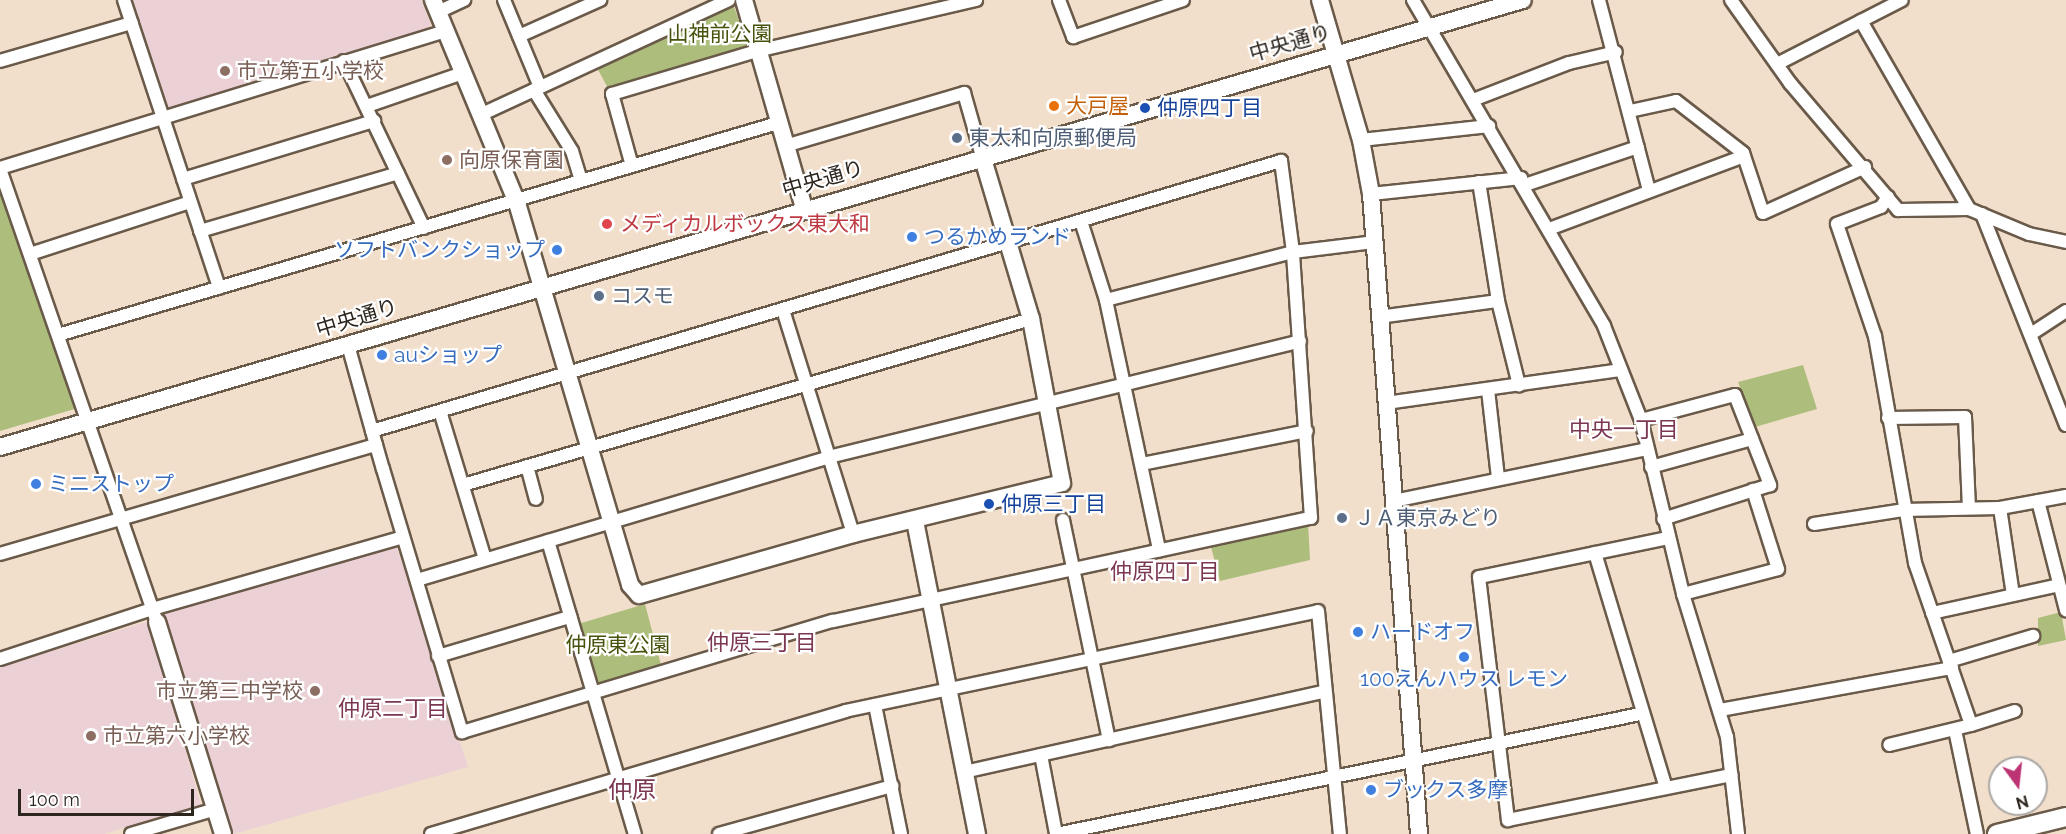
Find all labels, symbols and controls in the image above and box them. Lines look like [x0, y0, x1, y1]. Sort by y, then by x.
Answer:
street label: 中央通り [1246, 19, 1334, 67]
park label: 山神前公園 [668, 21, 772, 47]
place label: 市立第五小学校 [237, 58, 384, 84]
marker: 市立第五小学校 [218, 64, 232, 78]
place label: 大戸屋 [1066, 93, 1129, 119]
place label: 仲原四丁目 [1157, 95, 1262, 121]
marker: 大戸屋 [1047, 99, 1061, 113]
marker: 仲原四丁目 [1138, 101, 1152, 115]
place label: 東大和向原郵便局 [969, 125, 1137, 151]
marker: 東大和向原郵便局 [950, 131, 964, 145]
place label: 向原保育園 [459, 147, 564, 173]
marker: 向原保育園 [440, 153, 454, 167]
street label: 中央通り [779, 155, 867, 203]
place label: メディカルボックス東大和 [620, 211, 872, 237]
marker: メディカルボックス東大和 [598, 215, 616, 233]
place label: つるかめランド [924, 224, 1071, 250]
marker: つるかめランド [905, 230, 919, 244]
place label: ソフトバンクショップ [335, 237, 545, 263]
marker: ソフトバンクショップ [550, 243, 564, 257]
place label: コスモ [611, 283, 674, 309]
marker: コスモ [592, 289, 606, 303]
street label: 中央通り [313, 294, 401, 342]
place label: auショップ [394, 342, 502, 368]
marker: auショップ [375, 348, 389, 362]
district label: 中央一丁目 [1569, 417, 1679, 443]
place label: ミニストップ [48, 471, 174, 497]
marker: ミニストップ [29, 477, 43, 491]
place label: 仲原三丁目 [1001, 491, 1106, 517]
marker: 仲原三丁目 [982, 497, 996, 511]
place label: ＪＡ東京みどり [1354, 505, 1501, 531]
marker: ＪＡ東京みどり [1335, 511, 1349, 525]
district label: 仲原四丁目 [1110, 559, 1220, 585]
place label: ハードオフ [1370, 619, 1475, 645]
marker: ハードオフ [1351, 625, 1365, 639]
district label: 仲原三丁目 [707, 630, 817, 656]
park label: 仲原東公園 [566, 632, 670, 658]
marker: 100えんハウス レモン [1457, 650, 1471, 664]
place label: 100えんハウス レモン [1360, 666, 1568, 692]
place label: 市立第三中学校 [156, 678, 303, 704]
marker: 市立第三中学校 [308, 684, 322, 698]
district label: 仲原二丁目 [338, 696, 448, 722]
place label: 市立第六小学校 [103, 723, 250, 749]
marker: 市立第六小学校 [84, 729, 98, 743]
north arrow [1988, 756, 2048, 816]
district label: 仲原 [608, 776, 656, 804]
scale bar [21, 777, 196, 815]
place label: ブックス多摩 [1383, 777, 1509, 803]
marker: ブックス多摩 [1364, 783, 1378, 797]
text: 100 m [29, 789, 80, 810]
text: N [2014, 791, 2031, 813]

